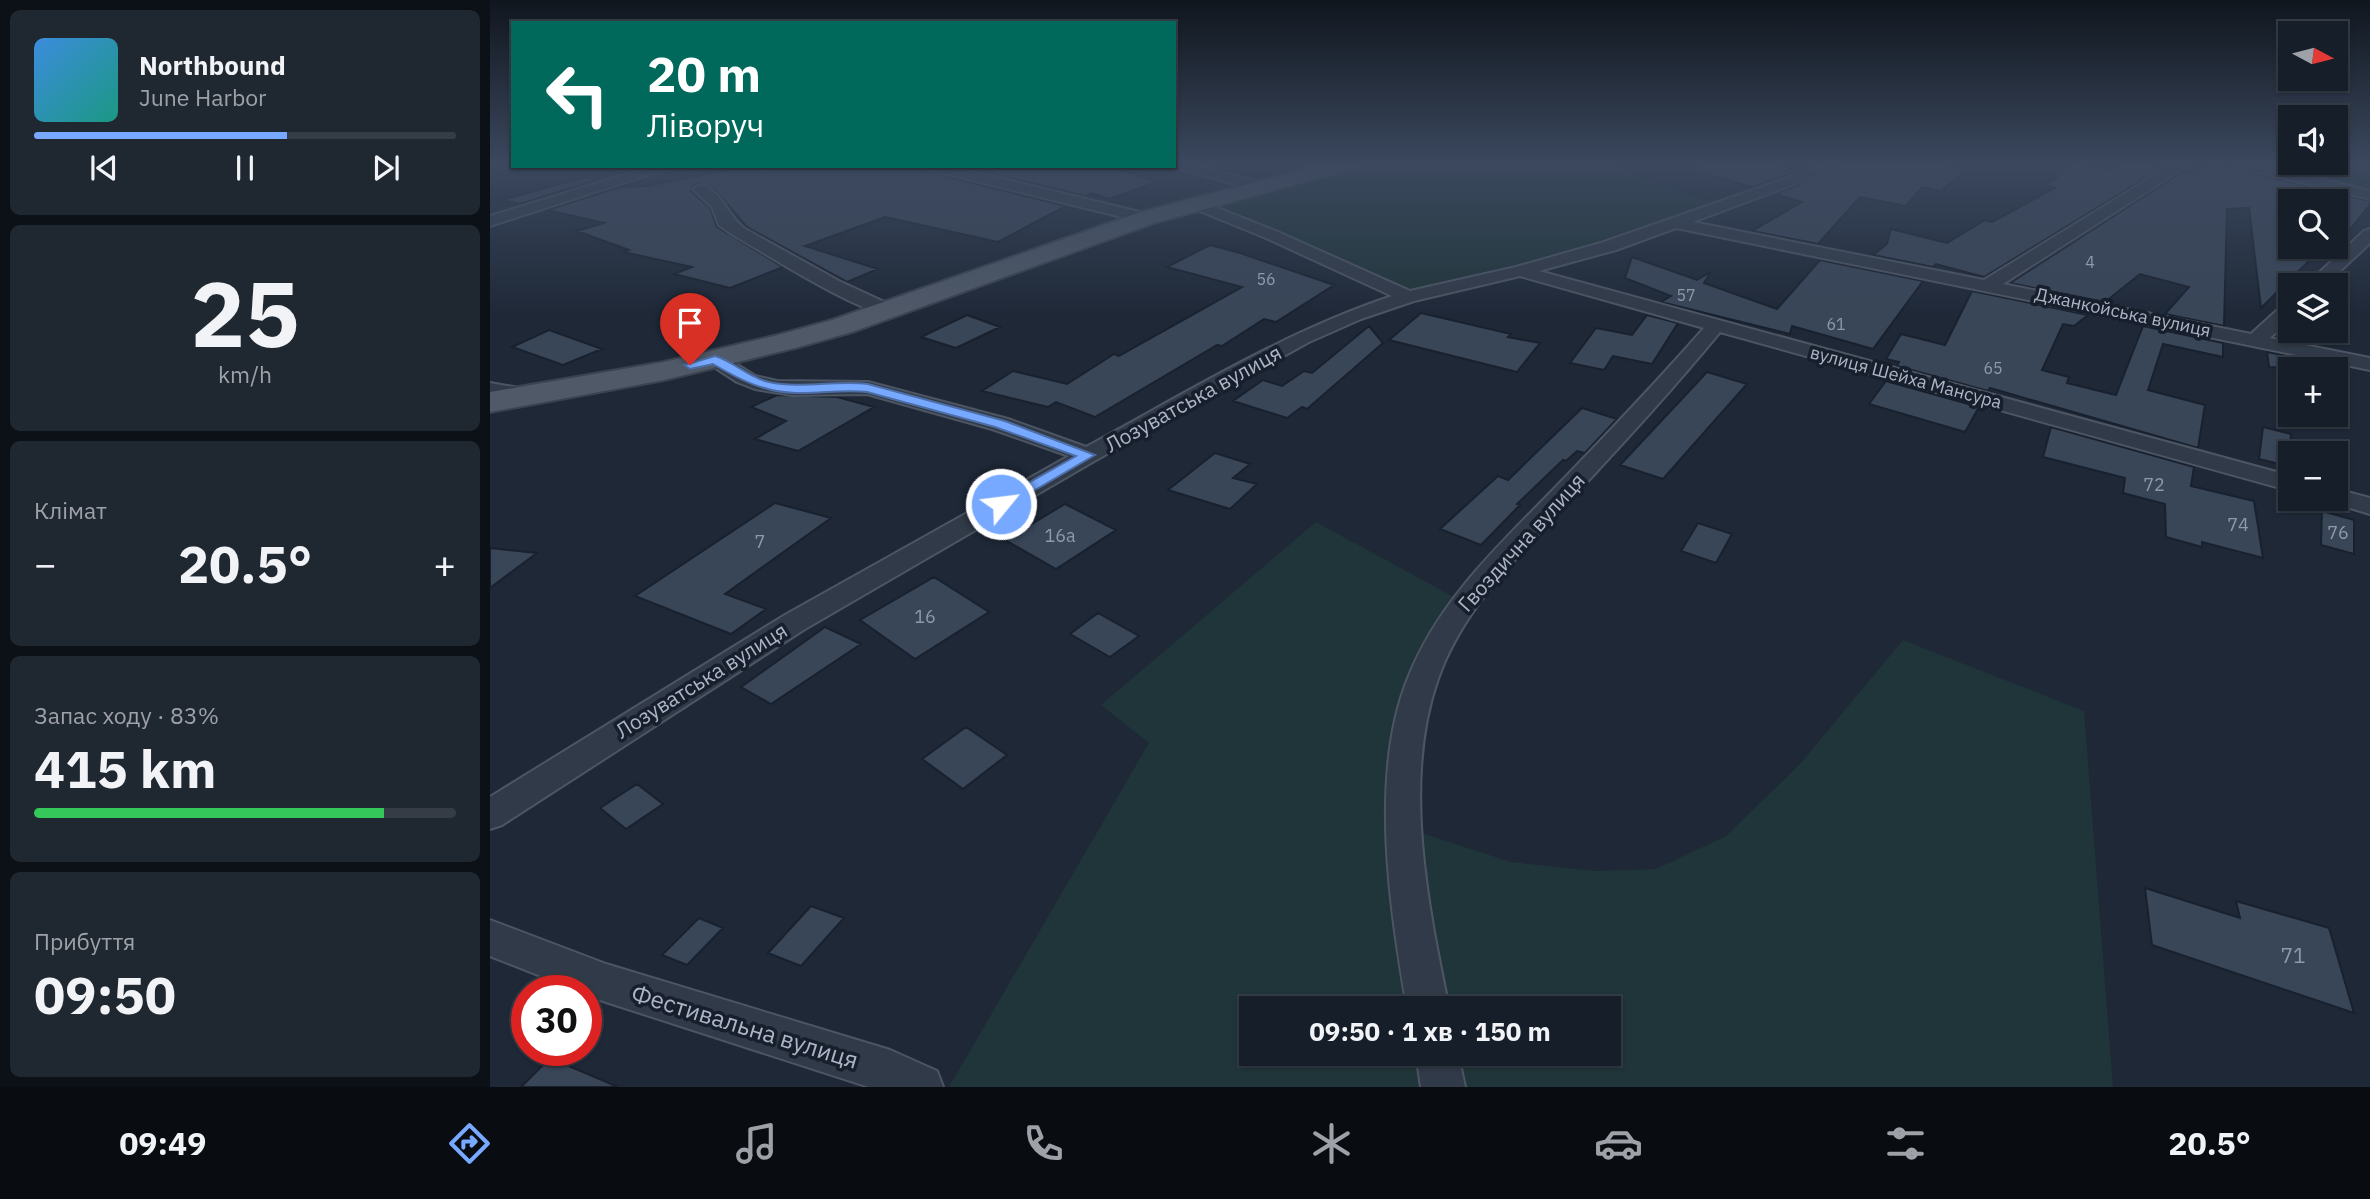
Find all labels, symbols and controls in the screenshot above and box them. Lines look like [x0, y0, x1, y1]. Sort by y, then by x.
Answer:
north arrow [2278, 21, 2348, 91]
map controls [2278, 21, 2348, 511]
text: 20 m [647, 42, 761, 105]
text: Northbound [139, 48, 286, 82]
icon: left [532, 49, 623, 140]
text: June Harbor [139, 82, 267, 112]
text: Ліворуч [647, 104, 764, 146]
button: sound [2278, 105, 2348, 175]
icon: previous [85, 149, 123, 187]
icon: pause [226, 149, 264, 187]
icon: next [367, 149, 405, 187]
button: search [2278, 189, 2348, 259]
house number: 4 [2085, 252, 2095, 272]
text: 25 [190, 254, 300, 372]
house number: 56 [1256, 269, 1276, 289]
button: layers [2278, 273, 2348, 343]
street label: Джанкойська вулиця [2033, 282, 2213, 342]
house number: 57 [1676, 285, 1696, 305]
pin [660, 293, 720, 365]
icon: arrive [671, 304, 709, 342]
house number: 61 [1826, 314, 1846, 334]
street label: Лозуватська вулиця [1100, 338, 1286, 458]
street label: вулиця Шейха Мансура [1808, 340, 2005, 414]
button: + [2278, 357, 2348, 427]
house number: 65 [1983, 358, 2003, 378]
text: km/h [218, 359, 272, 389]
button: − [2278, 441, 2348, 511]
position arrow [964, 467, 1038, 541]
street label: Гвоздична вулиця [1451, 467, 1591, 617]
house number: 72 [2143, 473, 2165, 496]
text: Клімат [34, 495, 107, 525]
house number: 74 [2227, 513, 2249, 536]
house number: 76 [2327, 521, 2349, 544]
house number: 16а [1044, 524, 1076, 547]
text: 20.5° [178, 530, 312, 597]
house number: 7 [755, 530, 765, 553]
text: − [34, 539, 57, 588]
text: + [433, 539, 456, 588]
house number: 16 [914, 605, 936, 628]
street label: Лозуватська вулиця [610, 616, 792, 744]
text: Запас ходу · 83% [34, 700, 219, 730]
text: 415 km [34, 735, 216, 802]
text: Прибуття [34, 926, 135, 956]
house number: 71 [2280, 941, 2306, 969]
text: 09:50 [34, 961, 176, 1028]
speed limit sign: 30 [511, 975, 602, 1066]
street label: Фестивальна вулиця [628, 976, 862, 1076]
text: 09:50 · 1 хв · 150 m [1309, 1014, 1551, 1048]
icon: directions [445, 1119, 494, 1168]
icon: music [732, 1119, 781, 1168]
icon: phone [1019, 1119, 1068, 1168]
icon: climate [1307, 1119, 1356, 1168]
icon: car [1594, 1119, 1643, 1168]
icon: filters [1881, 1119, 1930, 1168]
text: 09:49 [119, 1122, 207, 1164]
text: 20.5° [2168, 1122, 2251, 1164]

